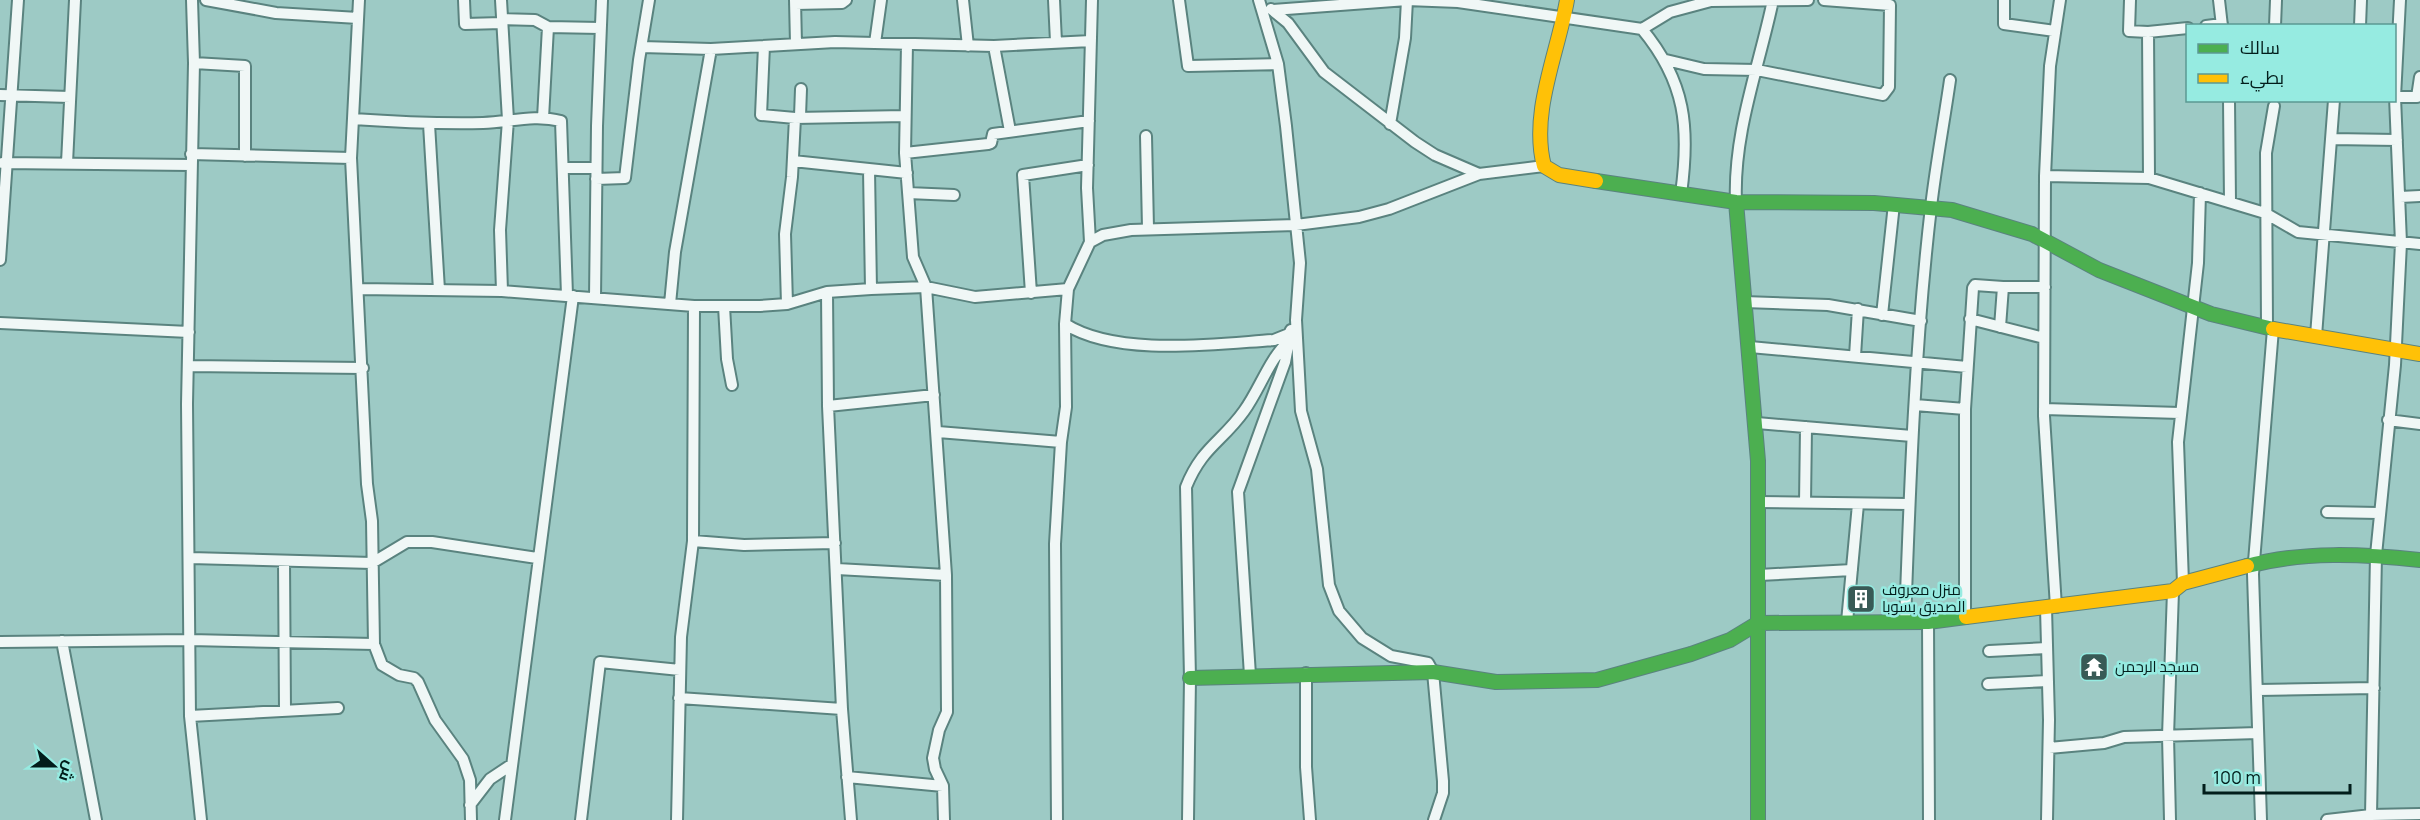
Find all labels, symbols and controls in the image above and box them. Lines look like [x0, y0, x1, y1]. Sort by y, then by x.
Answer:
legend [2186, 24, 2396, 102]
text: سالك [2240, 35, 2280, 59]
text: بطيء [2240, 65, 2284, 92]
place label: منزل معروف الصديق بسوبا [1882, 579, 1965, 617]
building icon: منزل معروف الصديق بسوبا [1845, 583, 1877, 615]
temple icon: مسجد الرحمن [2078, 651, 2110, 683]
place label: مسجد الرحمن [2115, 656, 2199, 677]
north arrow [24, 736, 84, 796]
scale bar [2204, 757, 2350, 795]
text: ش [54, 758, 82, 785]
text: 100 m [2213, 765, 2261, 789]

